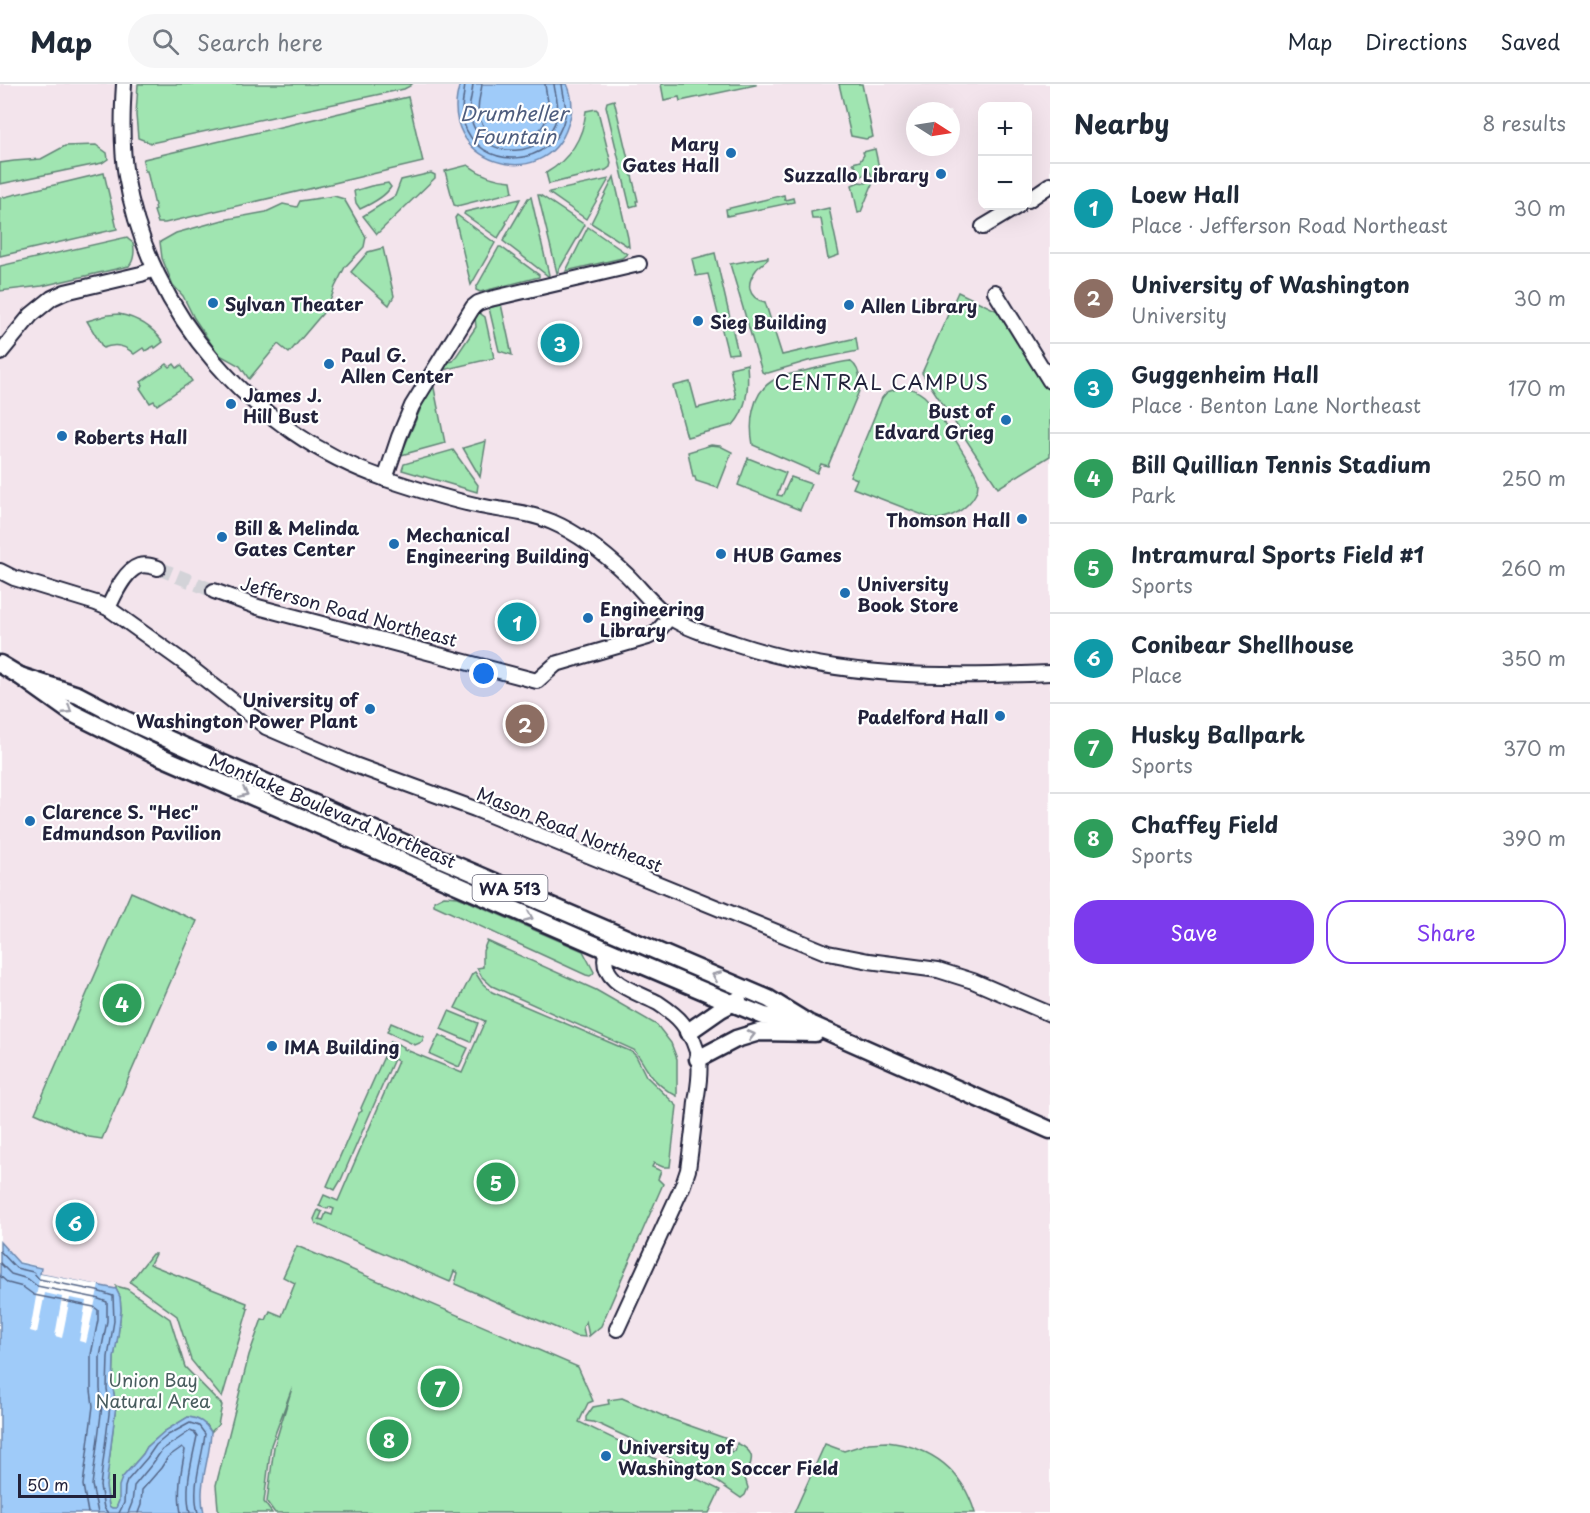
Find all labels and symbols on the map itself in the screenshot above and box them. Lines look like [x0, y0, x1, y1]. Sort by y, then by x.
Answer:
water label: Drumheller Fountain [460, 98, 571, 151]
north arrow [906, 102, 960, 156]
place label: Mary Gates Hall [622, 130, 719, 178]
marker: Mary Gates Hall [724, 146, 738, 160]
place label: Suzzallo Library [784, 161, 929, 188]
marker: Suzzallo Library [934, 167, 948, 181]
place label: Sylvan Theater [225, 290, 364, 317]
place label: Allen Library [861, 292, 977, 319]
marker: Sylvan Theater [206, 296, 220, 310]
marker: Allen Library [842, 298, 856, 312]
place label: Sieg Building [710, 308, 827, 335]
marker: Sieg Building [691, 314, 705, 328]
pin: 3 [540, 320, 580, 366]
place label: Paul G. Allen Center [341, 341, 454, 389]
marker: Paul G. Allen Center [322, 357, 336, 371]
district label: CENTRAL CAMPUS [774, 367, 990, 397]
place label: James J. Hill Bust [243, 381, 322, 429]
marker: James J. Hill Bust [224, 397, 238, 411]
place label: Bust of Edvard Grieg [874, 397, 995, 445]
marker: Bust of Edvard Grieg [999, 413, 1013, 427]
place label: Roberts Hall [74, 423, 187, 450]
marker: Roberts Hall [55, 429, 69, 443]
place label: Thomson Hall [886, 506, 1010, 533]
marker: Thomson Hall [1015, 512, 1029, 526]
place label: Bill & Melinda Gates Center [234, 514, 360, 562]
place label: Mechanical Engineering Building [406, 521, 589, 569]
marker: Bill & Melinda Gates Center [215, 530, 229, 544]
marker: Mechanical Engineering Building [387, 537, 401, 551]
place label: HUB Games [733, 541, 842, 568]
marker: HUB Games [714, 547, 728, 561]
street label: Jefferson Road Northeast [238, 569, 460, 653]
place label: University Book Store [857, 570, 959, 618]
marker: University Book Store [838, 586, 852, 600]
place label: Engineering Library [600, 595, 705, 643]
pin: 1 [498, 600, 536, 644]
marker: Engineering Library [581, 611, 595, 625]
your location [469, 659, 498, 688]
place label: University of Washington Power Plant [136, 686, 359, 734]
marker: University of Washington Power Plant [363, 702, 377, 716]
pin: 2 [506, 702, 544, 746]
one-way arrow [61, 703, 72, 714]
place label: Padelford Hall [857, 703, 988, 730]
marker: Padelford Hall [993, 709, 1007, 723]
street label: Montlake Boulevard Northeast [205, 746, 461, 874]
street label: Mason Road Northeast [473, 779, 667, 879]
one-way arrow [238, 786, 249, 798]
place label: Clarence S. "Hec" Edmundson Pavilion [42, 798, 221, 846]
marker: Clarence S. "Hec" Edmundson Pavilion [23, 814, 37, 828]
road number: WA 513 [472, 875, 548, 901]
one-way arrow [523, 909, 534, 921]
one-way arrow [711, 971, 722, 983]
pin: 4 [102, 980, 142, 1026]
one-way arrow [746, 1029, 756, 1042]
place label: IMA Building [284, 1033, 399, 1060]
marker: IMA Building [265, 1039, 279, 1053]
pin: 5 [476, 1160, 516, 1204]
pin: 6 [56, 1200, 94, 1244]
park label: Union Bay Natural Area [96, 1366, 211, 1414]
pin: 7 [420, 1366, 460, 1410]
pin: 8 [370, 1416, 408, 1462]
place label: University of Washington Soccer Field [618, 1433, 838, 1481]
marker: University of Washington Soccer Field [599, 1449, 613, 1463]
scale bar [18, 1471, 116, 1498]

